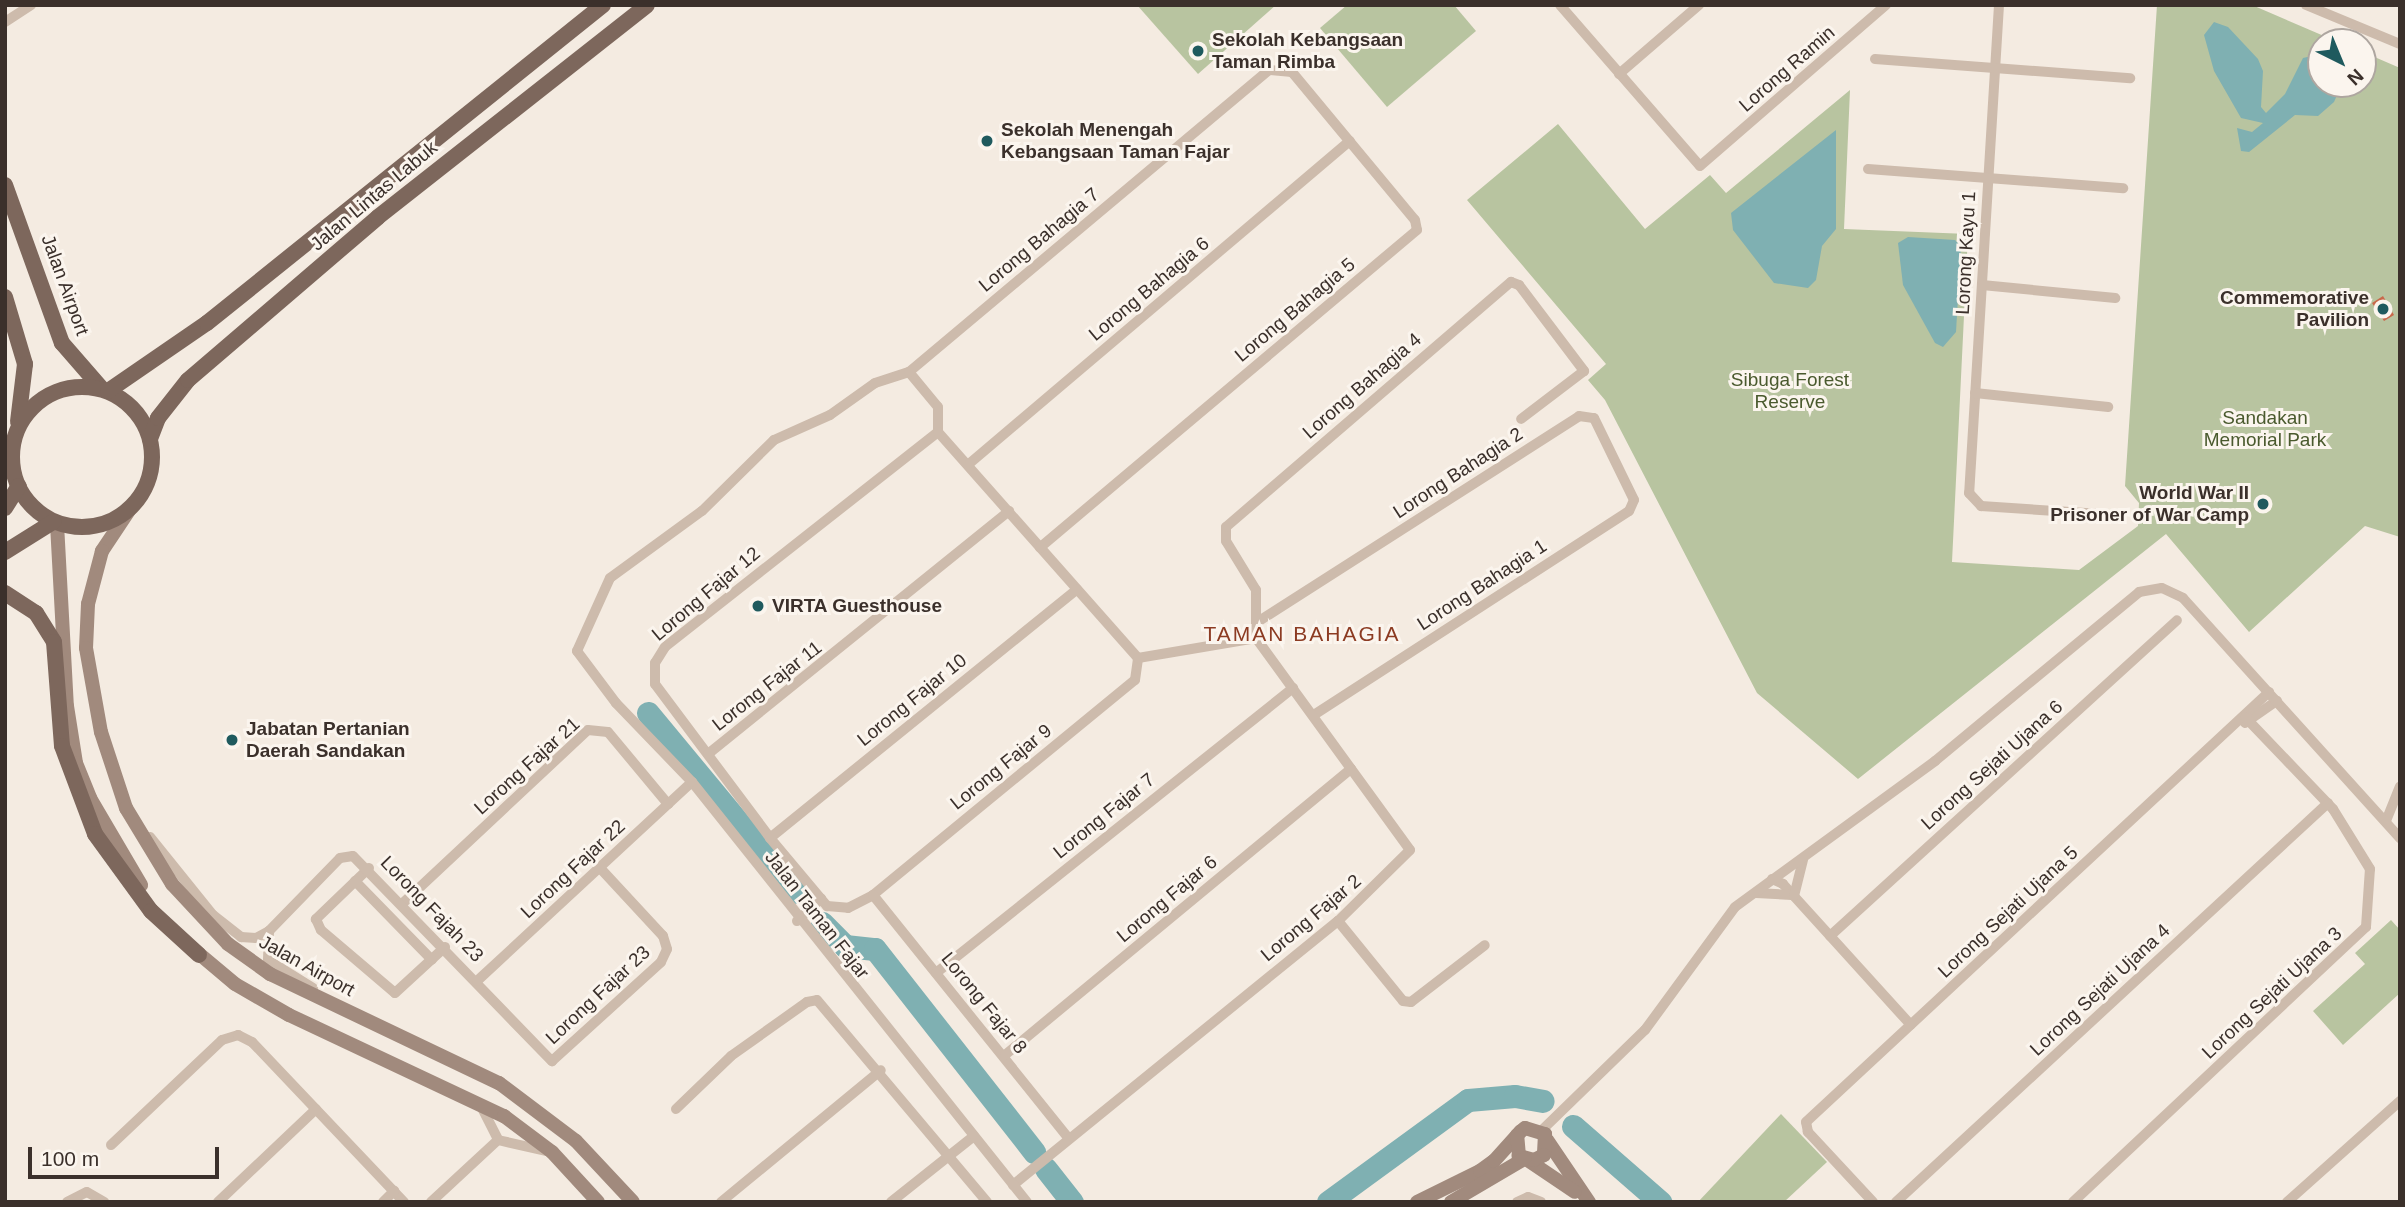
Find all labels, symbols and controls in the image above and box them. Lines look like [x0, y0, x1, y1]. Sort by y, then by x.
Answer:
street label: Lorong Ramin [1734, 21, 1840, 117]
north arrow [2307, 28, 2377, 98]
place label: Sekolah Kebangsaan Taman Rimba [1212, 29, 1403, 73]
marker: Sekolah Kebangsaan Taman Rimba [1190, 43, 1206, 59]
text: N [2343, 65, 2367, 90]
place label: Sekolah Menengah Kebangsaan Taman Fajar [1001, 119, 1230, 163]
marker: Sekolah Menengah Kebangsaan Taman Fajar [979, 133, 995, 149]
street label: Jalan Lintas Labuk [306, 136, 442, 256]
street label: Lorong Bahagia 7 [974, 183, 1104, 297]
street label: Lorong Kayu 1 [1951, 191, 1981, 315]
street label: Jalan Airport [36, 231, 94, 339]
street label: Lorong Bahagia 6 [1084, 232, 1214, 346]
street label: Lorong Bahagia 5 [1230, 253, 1360, 367]
place label: Commemorative Pavilion [2220, 287, 2369, 331]
marker: Commemorative Pavilion [2375, 301, 2391, 317]
street label: Lorong Bahagia 4 [1298, 328, 1426, 444]
park label: Sibuga Forest Reserve [1731, 369, 1849, 413]
park label: Sandakan Memorial Park [2204, 407, 2326, 451]
street label: Lorong Bahagia 2 [1389, 423, 1527, 523]
place label: World War II Prisoner of War Camp [2050, 482, 2249, 526]
marker: World War II Prisoner of War Camp [2255, 496, 2271, 512]
street label: Lorong Bahagia 1 [1413, 535, 1551, 635]
street label: Lorong Fajar 12 [647, 542, 765, 646]
place label: VIRTA Guesthouse [772, 595, 943, 617]
marker: VIRTA Guesthouse [750, 598, 766, 614]
district label: TAMAN BAHAGIA [1205, 621, 1399, 647]
street label: Lorong Fajar 11 [708, 636, 826, 736]
street label: Lorong Fajar 10 [853, 649, 971, 751]
street label: Lorong Sejati Ujana 6 [1916, 695, 2068, 835]
street label: Lorong Fajar 21 [470, 713, 584, 819]
place label: Jabatan Pertanian Daerah Sandakan [246, 718, 410, 762]
street label: Lorong Fajar 9 [946, 719, 1056, 815]
marker: Jabatan Pertanian Daerah Sandakan [224, 732, 240, 748]
street label: Lorong Fajar 7 [1049, 768, 1159, 864]
street label: Lorong Fajar 22 [516, 815, 630, 923]
street label: Lorong Sejati Ujana 5 [1933, 841, 2083, 983]
street label: Jalan Taman Fajar [760, 846, 874, 984]
street label: Lorong Fajah 23 [376, 851, 488, 967]
street label: Lorong Fajar 6 [1112, 851, 1222, 947]
street label: Lorong Fajar 2 [1256, 870, 1366, 966]
street label: Lorong Sejati Ujana 4 [2025, 919, 2175, 1061]
street label: Lorong Sejati Ujana 3 [2197, 922, 2347, 1064]
street label: Jalan Airport [255, 930, 359, 1002]
street label: Lorong Fajar 23 [541, 941, 655, 1049]
street label: Lorong Fajar 8 [936, 948, 1032, 1058]
scale bar [32, 1134, 222, 1178]
text: 100 m [41, 1147, 99, 1170]

